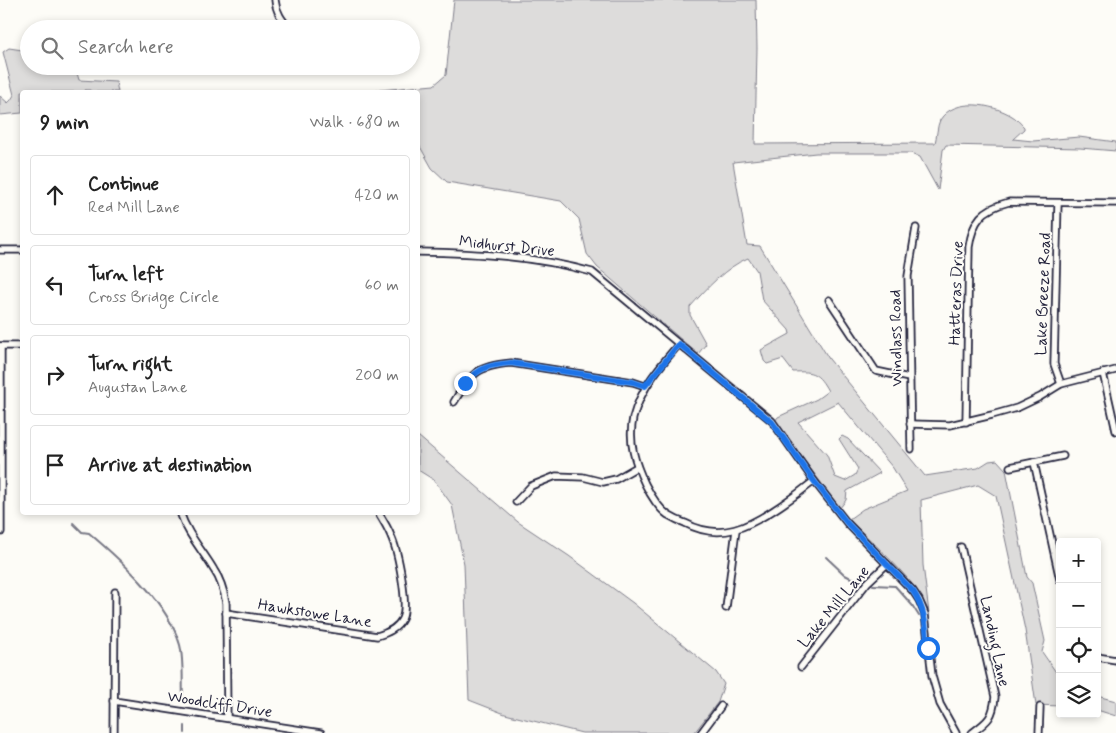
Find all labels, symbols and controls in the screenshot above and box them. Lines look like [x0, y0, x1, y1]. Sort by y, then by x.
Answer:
search box [20, 20, 420, 75]
icon: search [38, 34, 66, 62]
text: Search here [78, 35, 174, 60]
text: 9 min [40, 109, 89, 137]
text: Walk · 680 m [309, 112, 400, 133]
text: Continue [88, 172, 159, 197]
icon: ahead [41, 181, 69, 209]
text: 420 m [355, 185, 399, 206]
text: Red Mill Lane [88, 197, 180, 218]
street label: Midhurst Drive [458, 231, 556, 262]
street label: Lake Breeze Road [1031, 232, 1056, 356]
street label: Hatteras Drive [944, 241, 969, 346]
text: Turn left [88, 262, 164, 287]
icon: left [41, 271, 69, 299]
text: 60 m [365, 275, 399, 296]
text: Cross Bridge Circle [88, 287, 219, 308]
street label: Windlass Road [885, 289, 908, 387]
text: Turn right [88, 352, 172, 377]
icon: right [41, 361, 69, 389]
text: 200 m [355, 365, 399, 386]
route end [454, 372, 477, 395]
text: Augustan Lane [88, 377, 188, 398]
icon: arrive [41, 451, 69, 479]
text: Arrive at destination [88, 453, 252, 478]
map controls [1056, 538, 1101, 718]
button: + [1056, 538, 1101, 583]
street label: Lake Mill Lane [794, 562, 875, 652]
button: − [1056, 583, 1101, 628]
street label: Hawkstowe Lane [256, 594, 373, 633]
street label: Landing Lane [974, 594, 1014, 689]
button: locate [1056, 628, 1101, 673]
route start [917, 637, 940, 660]
button: layers [1056, 673, 1101, 718]
street label: Woodcliff Drive [166, 686, 274, 723]

